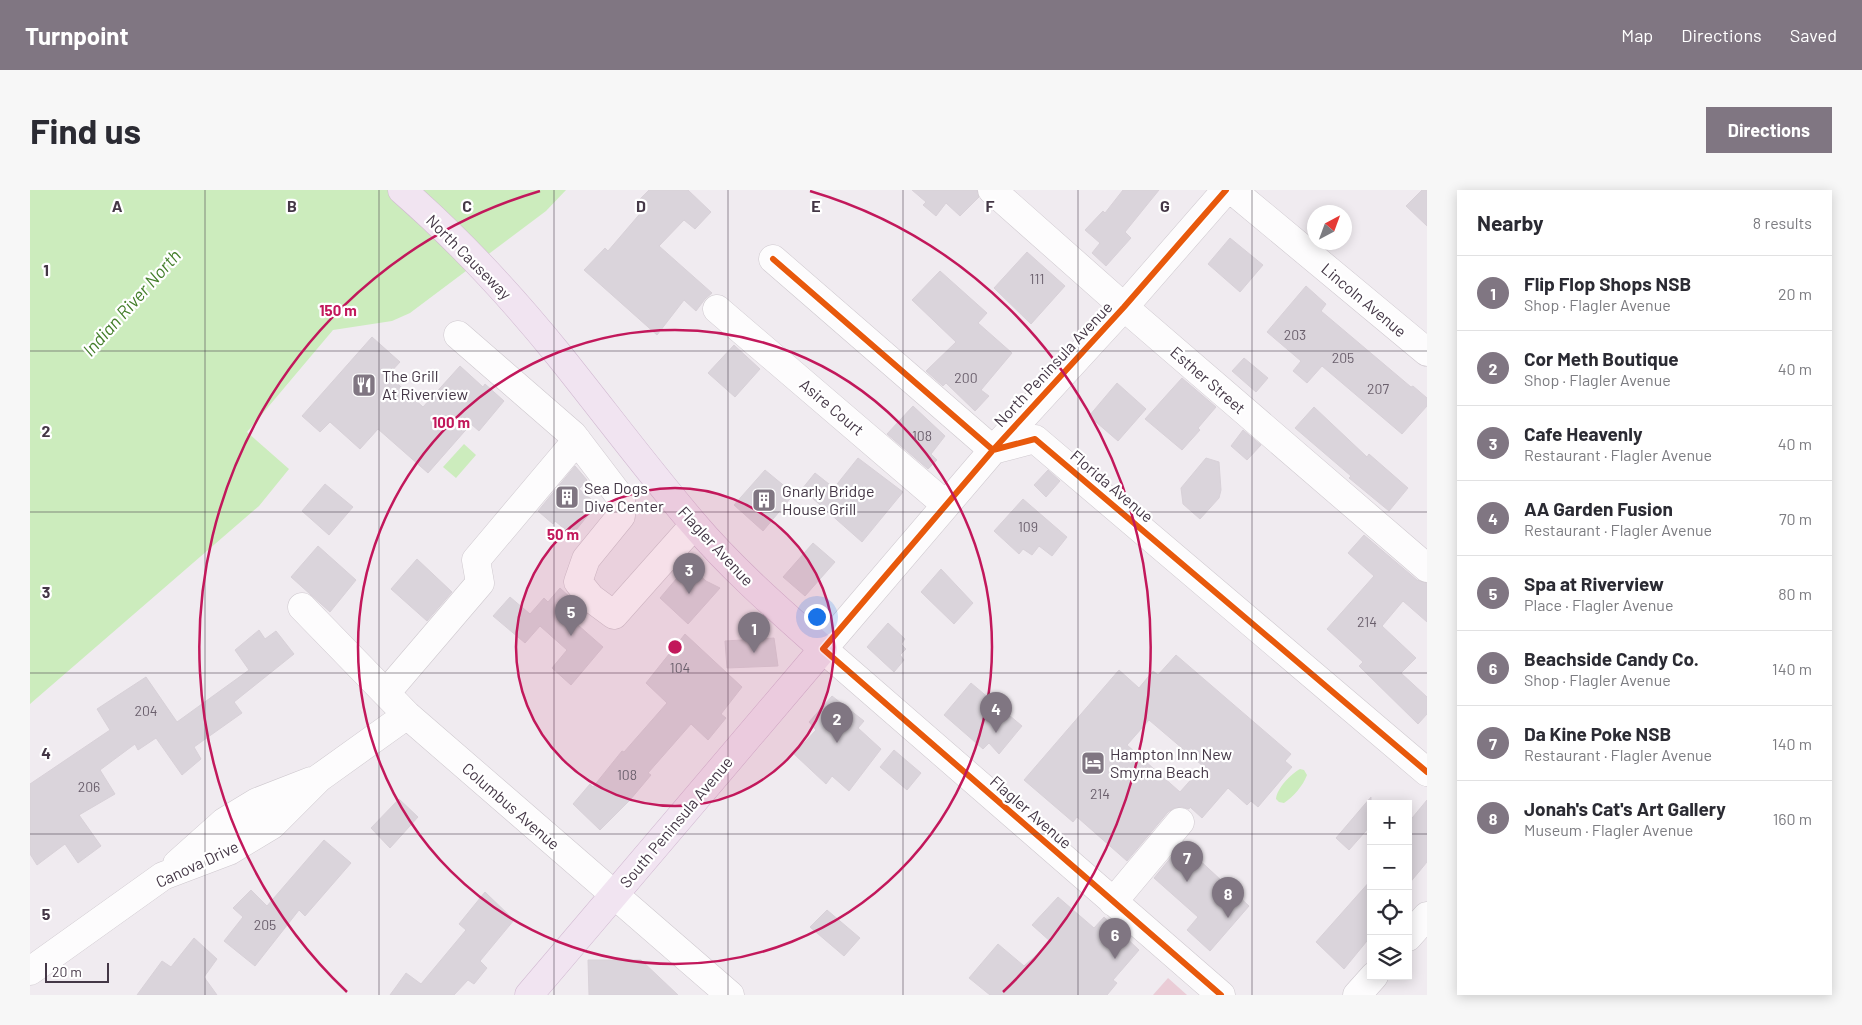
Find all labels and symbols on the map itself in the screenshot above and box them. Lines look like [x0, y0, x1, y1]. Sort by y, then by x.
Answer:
text: A [112, 196, 123, 215]
text: B [287, 196, 297, 215]
text: C [462, 196, 472, 215]
text: D [636, 196, 646, 215]
text: E [811, 196, 821, 215]
text: F [986, 196, 995, 215]
text: G [1160, 196, 1170, 215]
north arrow [1307, 205, 1352, 250]
street label: North Causeway [423, 210, 516, 304]
water label: Indian River North [78, 244, 185, 360]
street label: Lincoln Avenue [1318, 259, 1411, 341]
text: 1 [43, 260, 49, 279]
house number: 111 [1030, 270, 1044, 287]
street label: North Peninsula Avenue [990, 297, 1116, 430]
text: 150 m [319, 301, 357, 319]
house number: 203 [1284, 326, 1306, 343]
street label: Esther Street [1167, 342, 1250, 417]
house number: 205 [1332, 349, 1354, 366]
place label: The Grill At Riverview [382, 366, 469, 403]
house number: 200 [954, 369, 978, 386]
restaurant icon: The Grill At Riverview [351, 372, 377, 398]
street label: Asire Court [796, 374, 868, 439]
house number: 207 [1367, 380, 1389, 397]
text: 100 m [432, 413, 470, 431]
text: 2 [42, 421, 51, 440]
house number: 108 [912, 427, 932, 444]
street label: Florida Avenue [1067, 445, 1158, 526]
place label: Sea Dogs Dive Center [584, 478, 664, 515]
place label: Gnarly Bridge House Grill [782, 481, 874, 518]
building icon: Sea Dogs Dive Center [554, 484, 580, 510]
building icon: Gnarly Bridge House Grill [751, 487, 777, 513]
street label: Flagler Avenue [675, 502, 758, 589]
house number: 109 [1018, 518, 1038, 535]
text: 50 m [547, 525, 579, 543]
pin: 3 [673, 553, 705, 594]
text: 3 [42, 582, 50, 601]
pin: 5 [555, 595, 587, 636]
your location [804, 604, 830, 630]
pin: 1 [738, 612, 770, 653]
house number: 214 [1357, 613, 1377, 630]
centre of rings [666, 638, 684, 656]
house number: 104 [670, 659, 690, 676]
pin: 4 [980, 692, 1012, 733]
house number: 204 [134, 702, 158, 719]
pin: 2 [821, 702, 853, 743]
text: 4 [41, 743, 51, 762]
place label: Hampton Inn New Smyrna Beach [1110, 744, 1233, 781]
hotel icon: Hampton Inn New Smyrna Beach [1080, 750, 1106, 776]
street label: South Peninsula Avenue [615, 752, 736, 891]
street label: Columbus Avenue [459, 758, 564, 853]
house number: 108 [617, 766, 637, 783]
street label: Flagler Avenue [987, 771, 1076, 852]
house number: 206 [78, 778, 100, 795]
house number: 214 [1090, 785, 1110, 802]
street label: Canova Drive [152, 836, 241, 891]
pin: 7 [1171, 841, 1203, 882]
pin: 8 [1212, 877, 1244, 918]
text: 5 [42, 904, 51, 923]
house number: 205 [254, 916, 276, 933]
pin: 6 [1099, 918, 1131, 959]
scale bar [45, 960, 109, 983]

